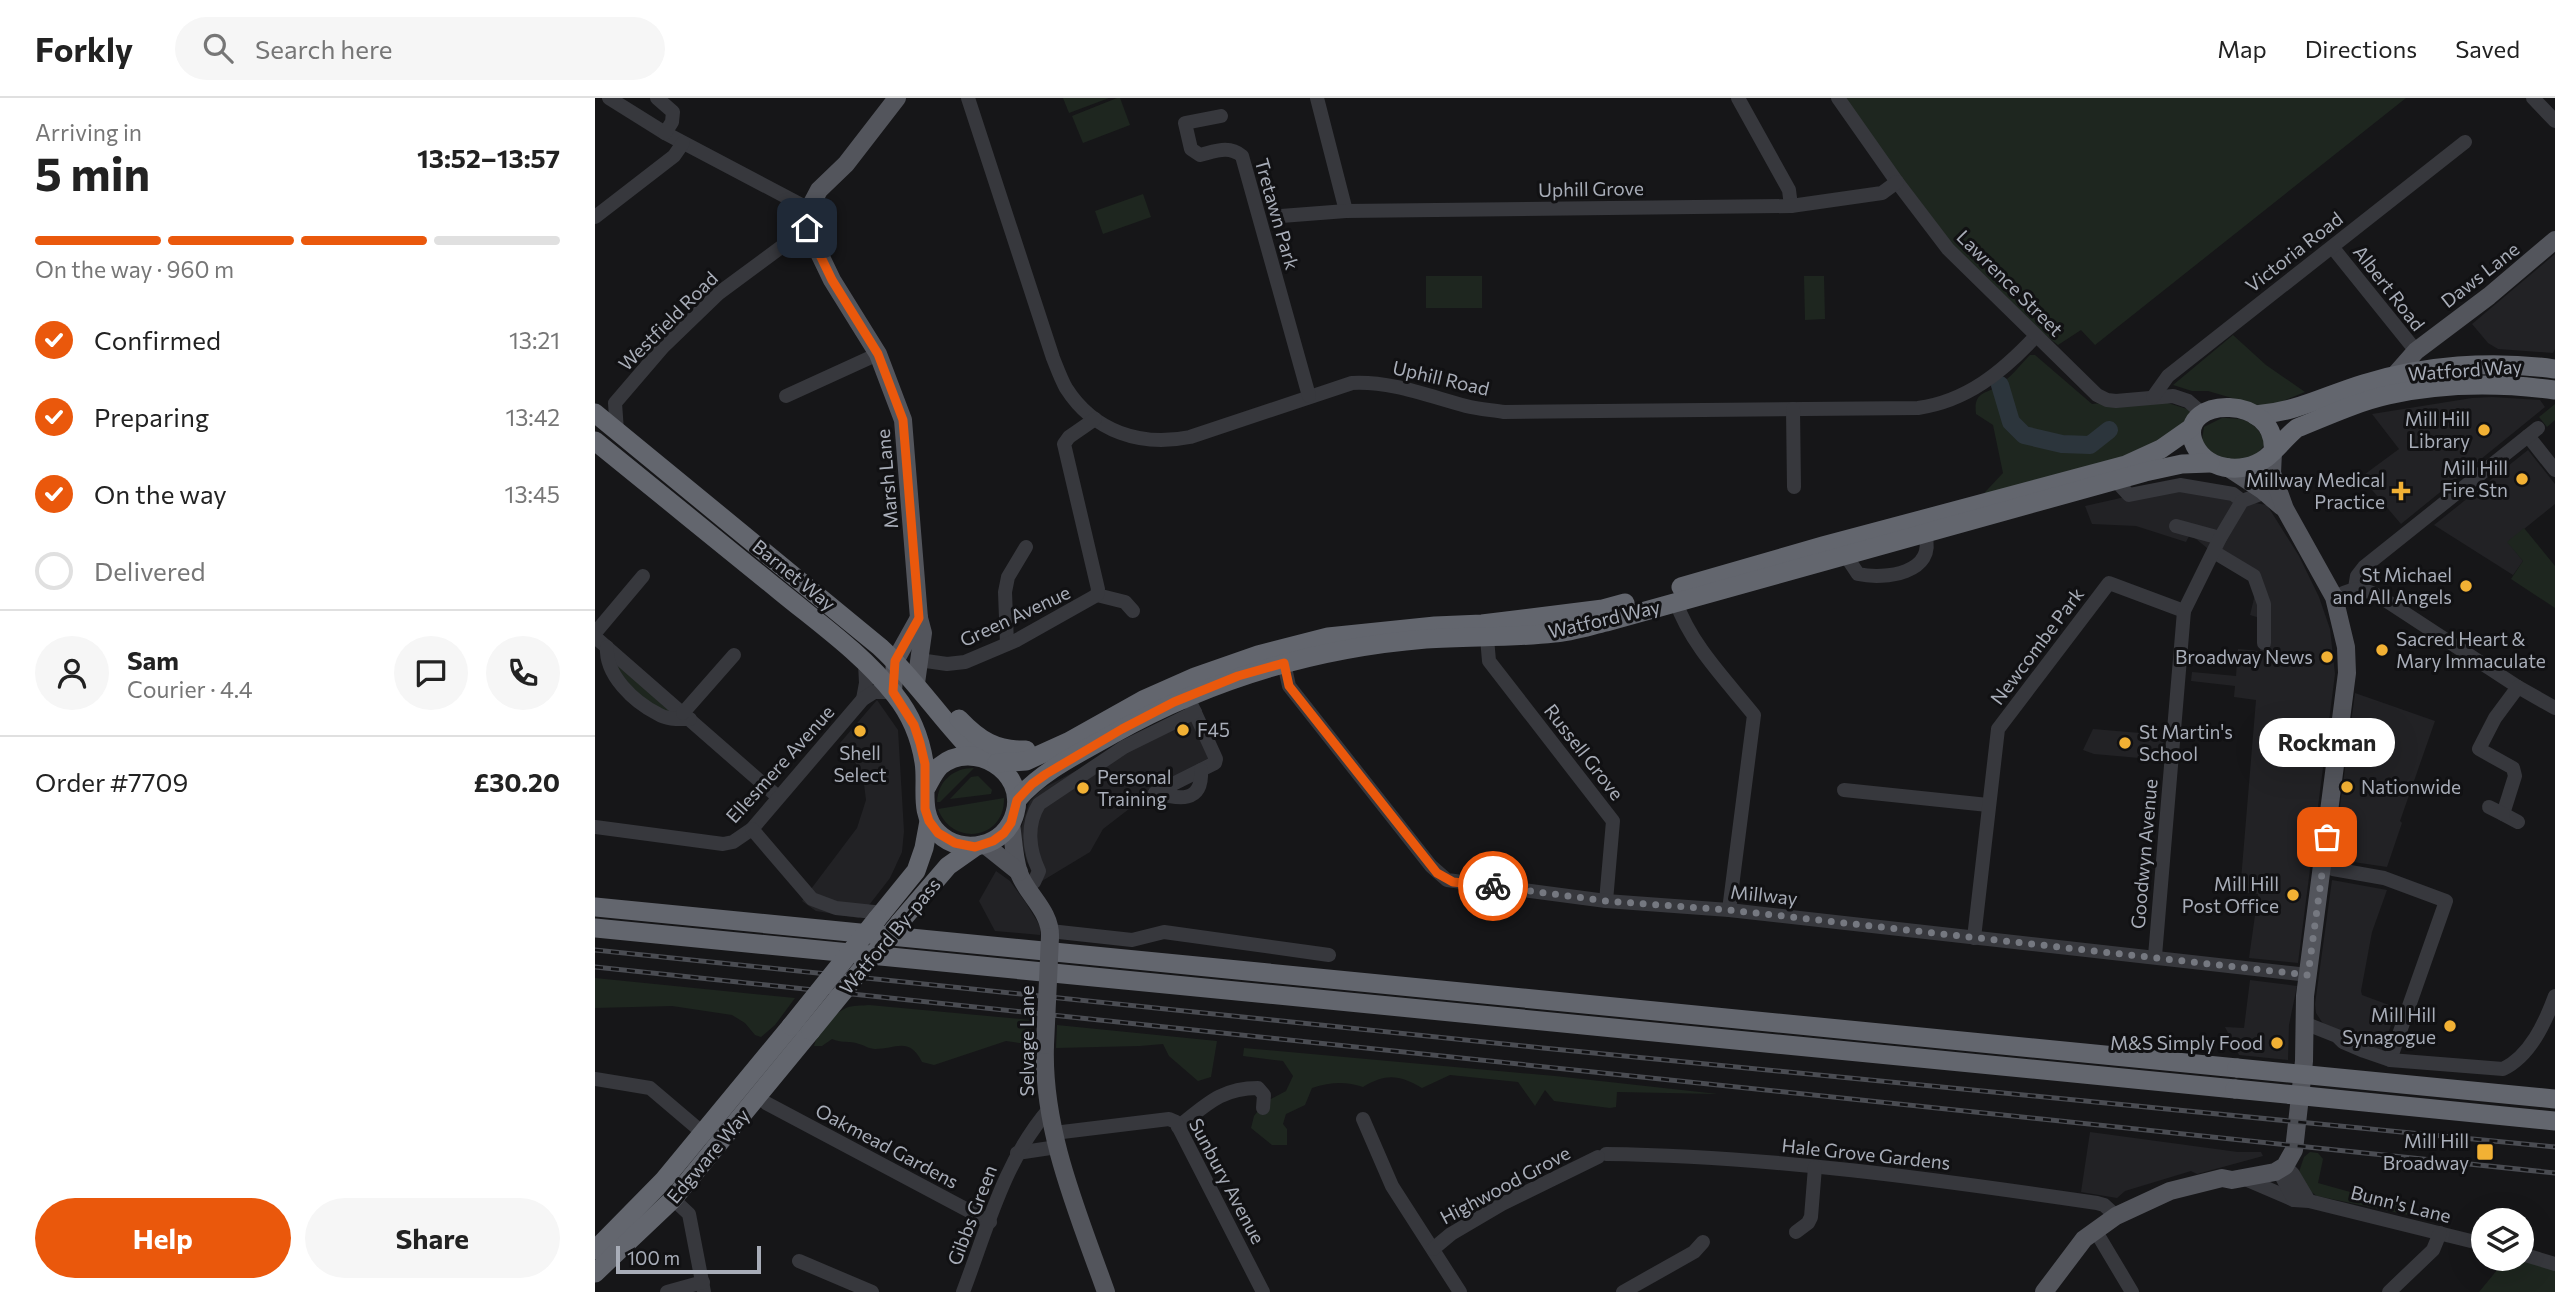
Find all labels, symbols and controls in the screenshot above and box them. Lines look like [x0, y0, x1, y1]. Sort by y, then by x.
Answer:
search box [175, 17, 665, 80]
text: Forkly [35, 28, 133, 69]
icon: search [199, 29, 237, 67]
text: Search here [255, 33, 393, 64]
text: Map [2217, 34, 2267, 63]
text: Directions [2305, 34, 2417, 63]
text: Saved [2455, 34, 2520, 63]
text: Arriving in [35, 118, 142, 146]
text: 13:52–13:57 [417, 142, 560, 173]
text: 5 min [35, 144, 150, 200]
street label: Tretawn Park [1251, 156, 1304, 272]
street label: Uphill Grove [1538, 176, 1644, 201]
pin [777, 198, 837, 258]
street label: Victoria Road [2241, 207, 2347, 297]
icon: home [788, 209, 826, 247]
street label: Lawrence Street [1952, 225, 2068, 341]
street label: Daws Lane [2436, 237, 2523, 312]
street label: Albert Road [2349, 240, 2430, 335]
text: On the way · 960 m [35, 255, 234, 283]
street label: Westfield Road [613, 266, 722, 375]
icon: check [35, 321, 73, 359]
text: Confirmed [94, 324, 221, 355]
text: 13:21 [509, 326, 560, 354]
street label: Watford Way [2407, 354, 2523, 385]
street label: Uphill Road [1391, 355, 1492, 400]
icon: check [35, 398, 73, 436]
text: Preparing [94, 401, 209, 432]
text: 13:42 [505, 403, 560, 431]
place label: Mill Hill Library [2405, 407, 2470, 452]
marker: Mill Hill Library [2476, 422, 2492, 438]
street label: Marsh Lane [871, 428, 902, 530]
place label: Mill Hill Fire Stn [2442, 456, 2508, 501]
place label: Millway Medical Practice [2246, 468, 2385, 513]
marker: Mill Hill Fire Stn [2514, 471, 2530, 487]
icon: check [35, 475, 73, 513]
text: On the way [94, 478, 227, 509]
text: 13:45 [505, 480, 560, 508]
marker: Millway Medical Practice [2391, 481, 2411, 501]
street label: Barnet Way [748, 534, 841, 615]
text: Delivered [94, 555, 205, 586]
place label: St Michael and All Angels [2333, 563, 2452, 608]
marker: St Michael and All Angels [2458, 578, 2474, 594]
street label: Green Avenue [956, 580, 1074, 651]
street label: Newcombe Park [1985, 582, 2088, 709]
street label: Watford Way [1546, 594, 1662, 643]
place label: Sacred Heart & Mary Immaculate [2396, 627, 2546, 672]
button: person [35, 636, 109, 710]
button: chat [394, 636, 468, 710]
button: phone [486, 636, 560, 710]
marker: Sacred Heart & Mary Immaculate [2374, 642, 2390, 658]
text: Sam [127, 644, 179, 675]
place label: Broadway News [2175, 645, 2313, 668]
marker: Broadway News [2319, 649, 2335, 665]
text: Courier · 4.4 [127, 675, 253, 703]
street label: Russell Grove [1540, 699, 1629, 804]
street label: Ellesmere Avenue [721, 700, 839, 827]
place label: F45 [1197, 718, 1230, 741]
callout: Rockman [2259, 718, 2395, 767]
place label: St Martin's School [2139, 720, 2233, 765]
marker: F45 [1175, 722, 1191, 738]
marker: Shell Select [852, 723, 868, 739]
text: Rockman [2278, 728, 2376, 756]
marker: St Martin's School [2117, 735, 2133, 751]
place label: Shell Select [833, 741, 887, 786]
place label: Personal Training [1097, 765, 1172, 810]
text: Order #7709 [35, 766, 188, 797]
text: £30.20 [473, 766, 560, 797]
place label: Nationwide [2361, 775, 2461, 798]
street label: Goodwyn Avenue [2125, 778, 2162, 930]
marker: Nationwide [2339, 779, 2355, 795]
marker: Personal Training [1075, 780, 1091, 796]
pin [2297, 807, 2357, 867]
icon: bag [2308, 818, 2346, 856]
courier [1458, 851, 1528, 921]
icon: bike [1474, 867, 1512, 905]
place label: Mill Hill Post Office [2182, 872, 2279, 917]
street label: Watford By-pass [834, 873, 945, 999]
street label: Millway [1729, 880, 1799, 909]
marker: Mill Hill Post Office [2285, 887, 2301, 903]
street label: Selvage Lane [1015, 986, 1038, 1096]
place label: Mill Hill Synagogue [2342, 1003, 2436, 1048]
marker: Mill Hill Synagogue [2442, 1018, 2458, 1034]
place label: M&S Simply Food [2110, 1031, 2263, 1054]
marker: M&S Simply Food [2269, 1035, 2285, 1051]
street label: Oakmead Gardens [812, 1098, 963, 1193]
street label: Edgware Way [661, 1104, 754, 1208]
street label: Sunbury Avenue [1185, 1114, 1270, 1247]
place label: Mill Hill Broadway [2383, 1129, 2469, 1174]
street label: Hale Grove Gardens [1781, 1133, 1952, 1174]
street label: Highwood Grove [1436, 1141, 1574, 1228]
marker: Mill Hill Broadway [2475, 1142, 2495, 1162]
street label: Gibbs Green [942, 1161, 1001, 1268]
street label: Bunn's Lane [2349, 1180, 2454, 1227]
button: Help [35, 1198, 291, 1278]
button: Share [305, 1198, 560, 1278]
map controls [2471, 1208, 2534, 1271]
button: layers [2471, 1208, 2534, 1271]
scale bar [616, 1243, 761, 1275]
text: 100 m [627, 1246, 680, 1269]

